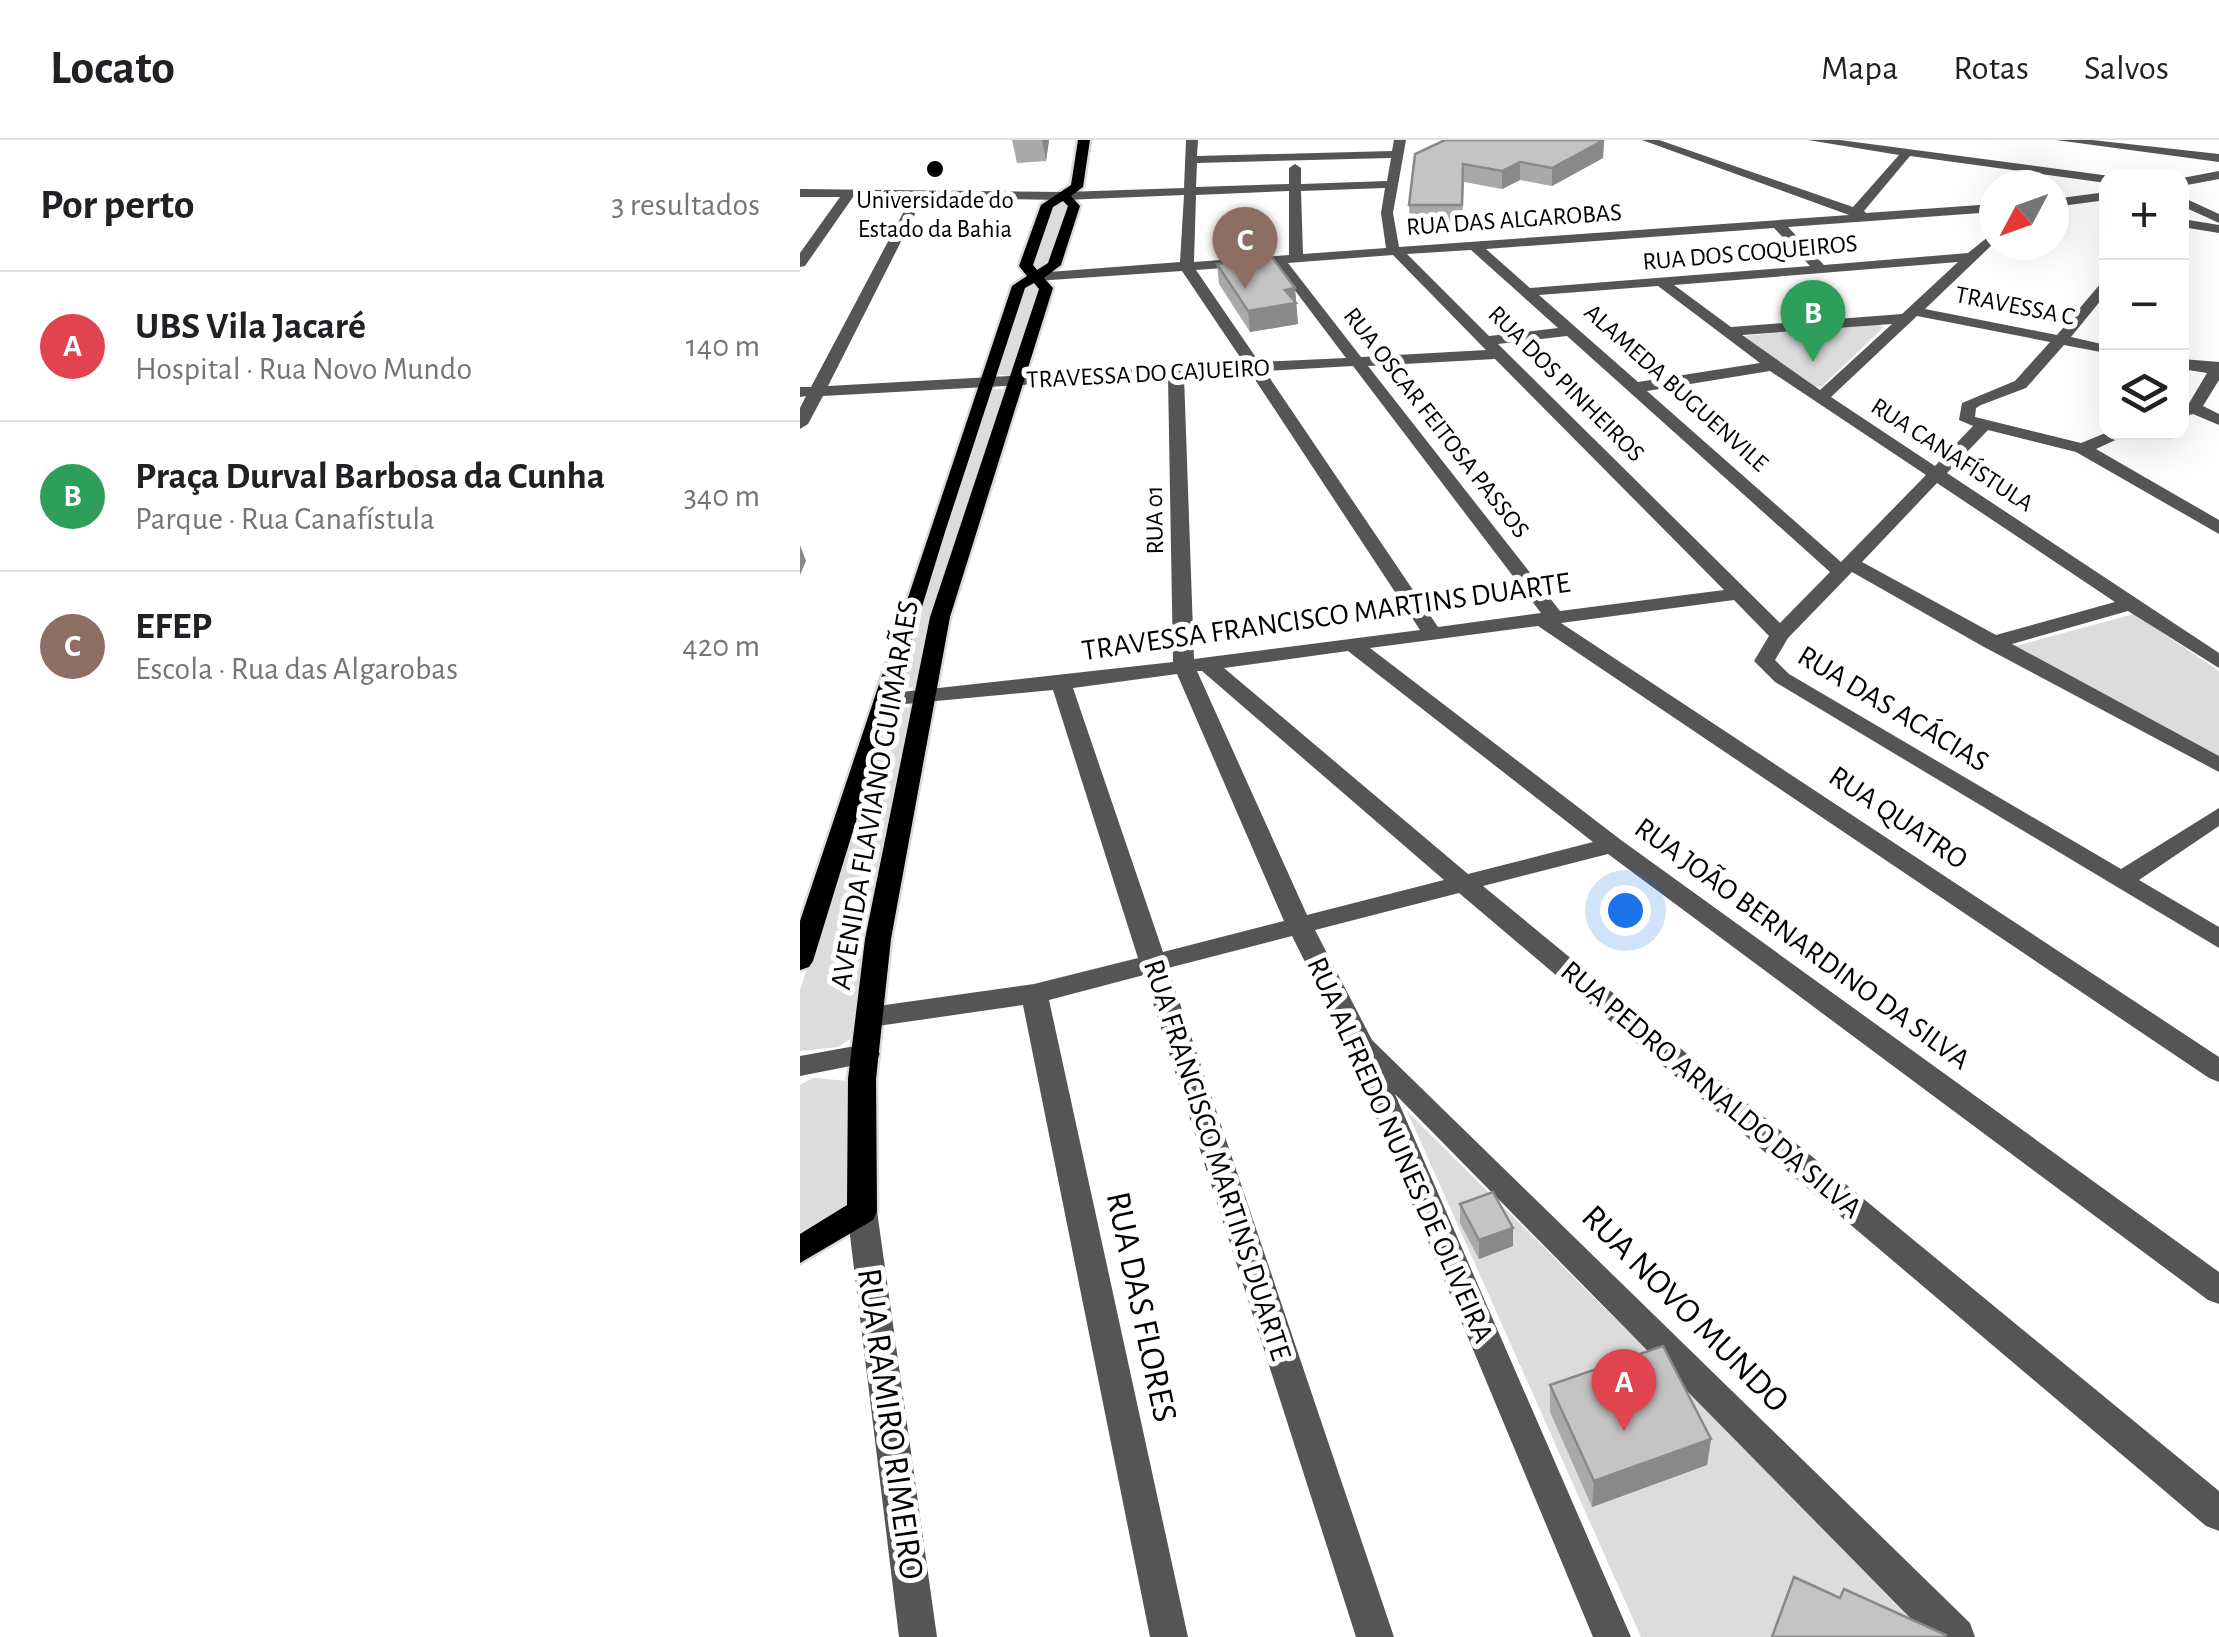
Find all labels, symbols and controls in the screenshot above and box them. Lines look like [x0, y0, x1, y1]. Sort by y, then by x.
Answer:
text: Locato [50, 45, 175, 93]
text: Mapa [1821, 51, 1898, 86]
text: Rotas [1953, 51, 2029, 86]
text: Salvos [2084, 51, 2169, 86]
marker: Universidade do Estado da Bahia [924, 158, 946, 180]
north arrow [1979, 170, 2069, 260]
map controls [2099, 170, 2189, 440]
button: + [2099, 170, 2189, 260]
text: Por perto [40, 184, 194, 226]
place label: Universidade do Estado da Bahia [856, 188, 1014, 242]
text: 3 resultados [611, 189, 760, 221]
street label: RUA DAS ALGAROBAS [1405, 200, 1623, 240]
pin: C [1212, 206, 1278, 289]
street label: RUA DOS COQUEIROS [1641, 231, 1859, 275]
button: − [2099, 260, 2189, 350]
pin: B [1780, 280, 1846, 362]
street label: TRAVESSA C [1953, 282, 2077, 330]
street label: ALAMEDA BUGUENVILE [1580, 299, 1772, 477]
street label: RUA DOS PINHEIROS [1483, 301, 1649, 467]
street label: RUA OSCAR FEITOSA PASSOS [1339, 303, 1533, 543]
text: UBS Vila Jacaré [135, 308, 366, 346]
text: A [63, 330, 82, 362]
text: 140 m [686, 330, 760, 362]
button: layers [2099, 350, 2189, 440]
text: Hospital · Rua Novo Mundo [135, 353, 472, 385]
street label: TRAVESSA DO CAJUEIRO [1026, 355, 1270, 393]
street label: RUA CANAFÍSTULA [1866, 391, 2039, 517]
text: Praça Durval Barbosa da Cunha [135, 458, 605, 496]
text: B [63, 480, 82, 512]
text: 340 m [684, 480, 760, 512]
street label: RUA 01 [1142, 485, 1168, 555]
text: Parque · Rua Canafístula [135, 503, 435, 535]
street label: TRAVESSA FRANCISCO MARTINS DUARTE [1080, 568, 1572, 666]
street label: AVENIDA FLAVIANO GUIMARÃES [824, 598, 924, 992]
text: EFEP [135, 608, 212, 646]
text: C [64, 630, 81, 662]
text: 420 m [682, 630, 760, 662]
street label: RUA DAS ACÁCIAS [1792, 639, 1995, 778]
text: Escola · Rua das Algarobas [135, 653, 458, 685]
street label: RUA QUATRO [1823, 761, 1973, 875]
street label: RUA JOÃO BERNARDINO DA SILVA [1629, 811, 1976, 1075]
your location [1600, 885, 1651, 936]
street label: RUA ALFREDO NUNES DE OLIVEIRA [1301, 953, 1499, 1347]
street label: RUA FRANCISCO MARTINS DUARTE [1138, 956, 1296, 1364]
street label: RUA PEDRO ARNALDO DA SILVA [1555, 956, 1867, 1224]
street label: RUA DAS FLORES [1100, 1189, 1182, 1425]
street label: RUA NOVO MUNDO [1572, 1196, 1798, 1422]
street label: RUA RAMIRO RIMEIRO [851, 1266, 929, 1582]
pin: A [1592, 1348, 1656, 1431]

